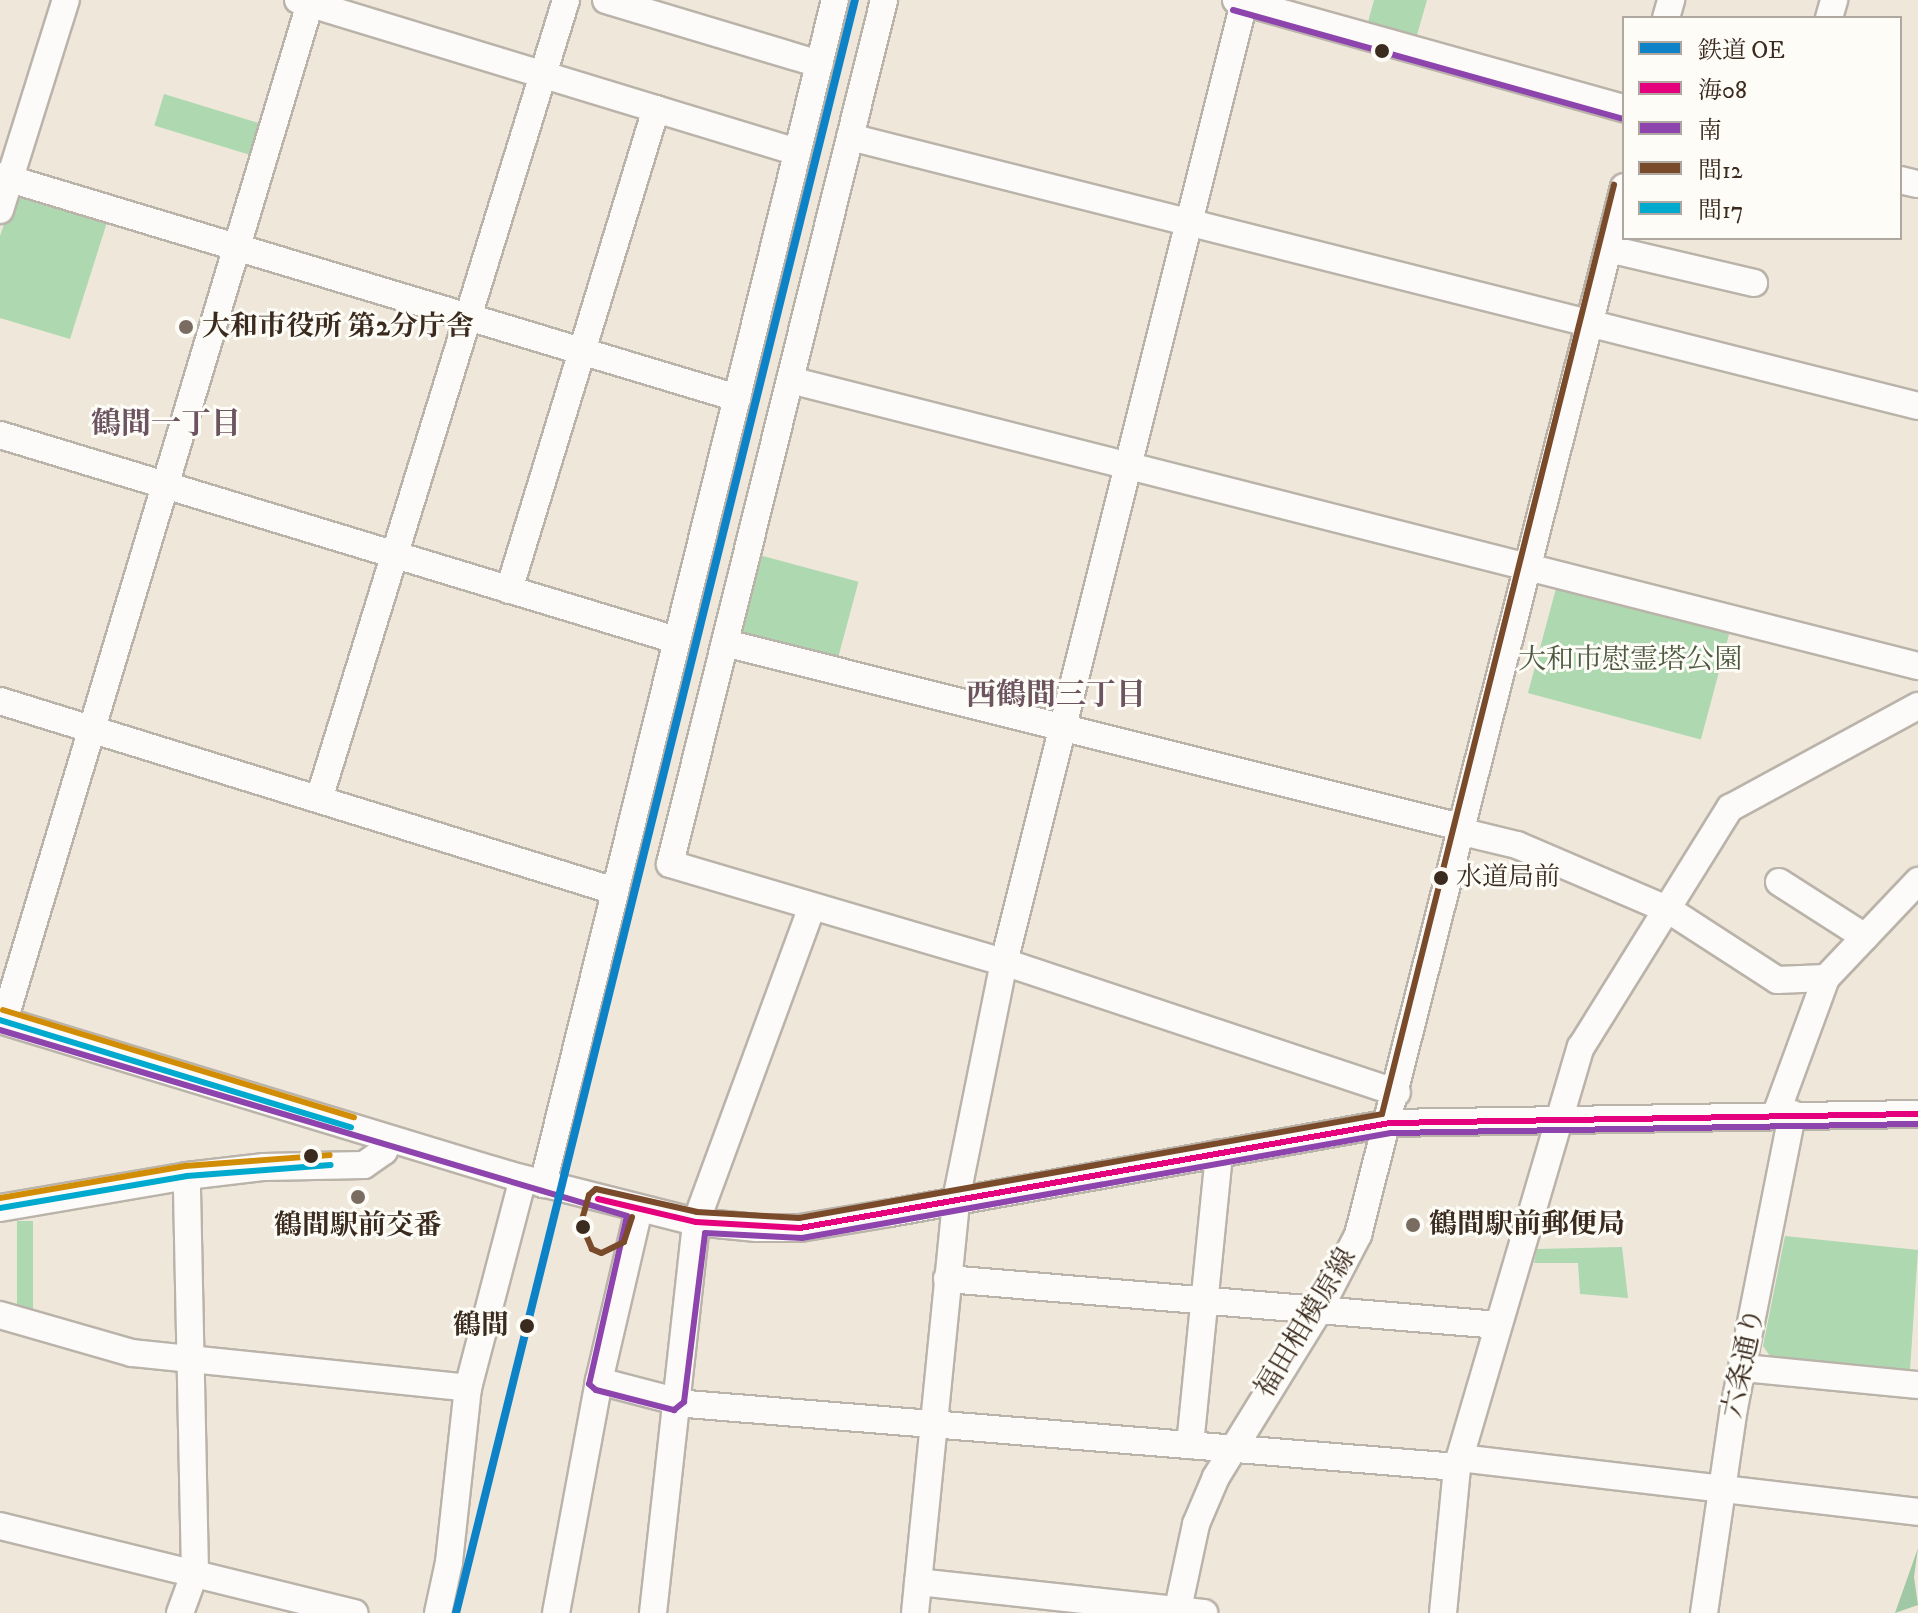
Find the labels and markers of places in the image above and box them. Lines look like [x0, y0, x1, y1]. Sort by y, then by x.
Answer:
unlabelled marker [1374, 43, 1390, 59]
place label: 大和市役所 第2分庁舎 [202, 310, 474, 344]
marker: 大和市役所 第2分庁舎 [177, 318, 195, 336]
place label: 水道局前 [1456, 862, 1560, 894]
marker: 水道局前 [1433, 870, 1449, 886]
unlabelled marker [303, 1148, 319, 1164]
marker: 鶴間駅前交番 [349, 1188, 367, 1206]
place label: 鶴間駅前郵便局 [1429, 1208, 1625, 1242]
place label: 鶴間駅前交番 [274, 1209, 442, 1243]
marker: 鶴間駅前郵便局 [1404, 1216, 1422, 1234]
unlabelled marker [575, 1219, 591, 1235]
place label: 鶴間 [453, 1309, 509, 1343]
marker: 鶴間 [516, 1315, 538, 1337]

